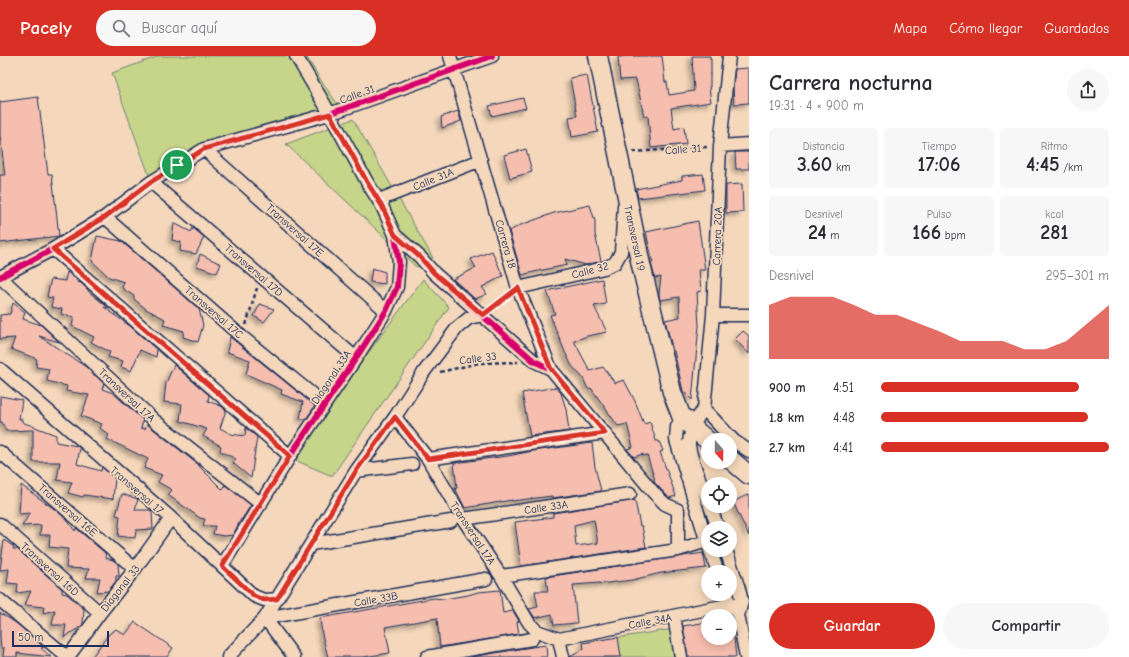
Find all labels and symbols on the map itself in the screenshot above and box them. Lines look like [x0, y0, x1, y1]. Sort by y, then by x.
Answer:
street label: Calle 31 [338, 82, 376, 107]
street label: Calle 31 [664, 142, 702, 157]
pin [160, 148, 194, 182]
street label: Calle 31A [411, 165, 456, 193]
street label: Transversal 17E [263, 201, 326, 260]
street label: Transversal 19 [621, 204, 648, 272]
street label: Carrera 20A [710, 206, 725, 266]
street label: Carrera 18 [492, 218, 519, 270]
street label: Transversal 17D [222, 241, 286, 299]
street label: Calle 32 [570, 259, 610, 282]
street label: Transversal 17C [182, 283, 246, 341]
street label: Diagonal 33A [309, 347, 355, 407]
street label: Calle 33 [459, 350, 498, 367]
street label: Transversal 17A [96, 366, 158, 425]
north arrow [701, 433, 737, 469]
street label: Transversal 17 [107, 464, 166, 517]
street label: Transversal 16E [36, 481, 100, 540]
street label: Calle 33A [523, 498, 569, 517]
street label: Transversal 17A [447, 499, 498, 568]
street label: Transversal 16D [18, 540, 82, 599]
street label: Diagonal 33 [98, 562, 143, 614]
street label: Calle 33B [353, 589, 399, 610]
street label: Calle 34A [627, 611, 673, 632]
scale bar [12, 629, 109, 648]

